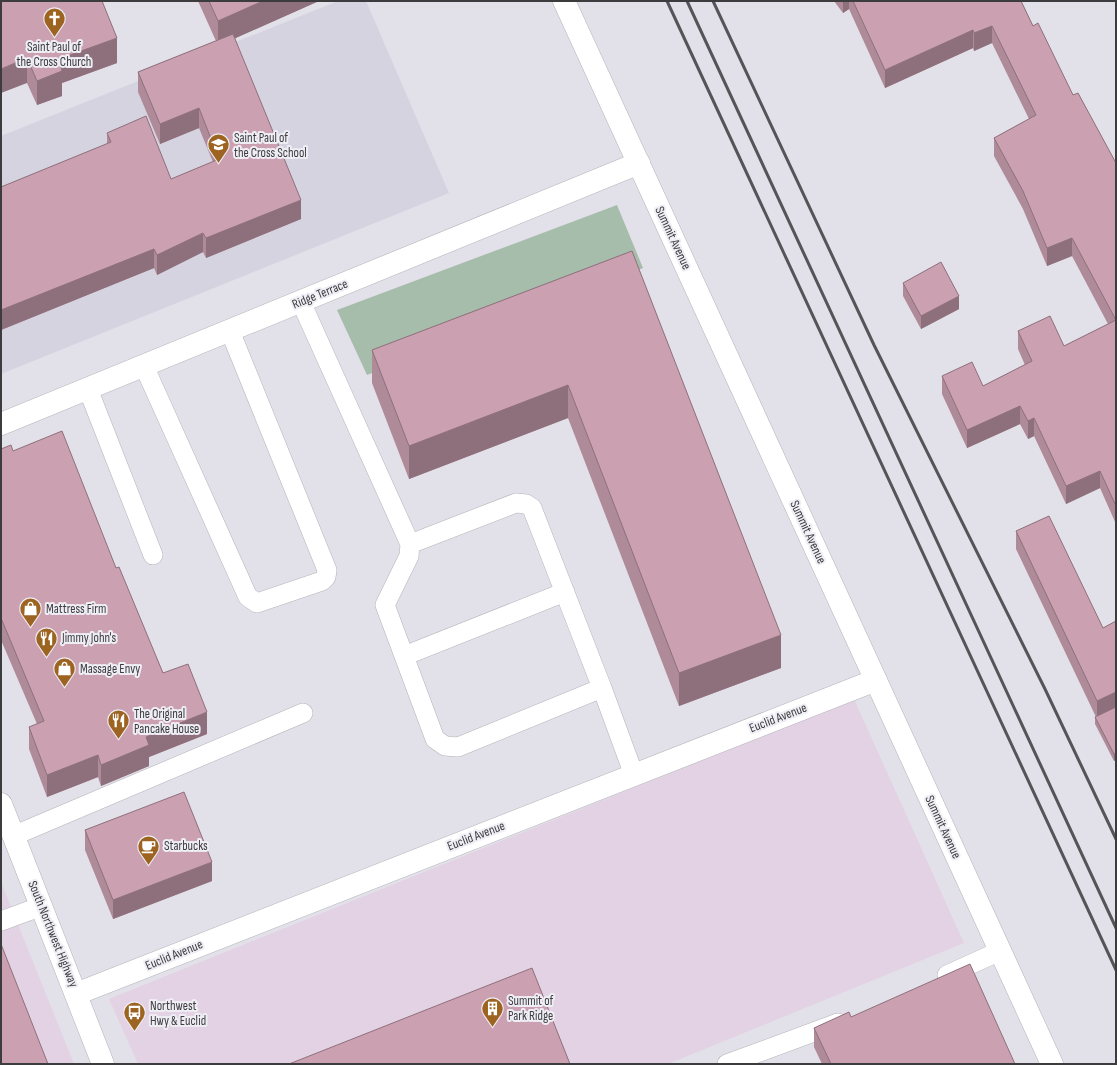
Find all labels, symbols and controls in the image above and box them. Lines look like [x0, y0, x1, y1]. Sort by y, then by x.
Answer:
church icon: Saint Paul of the Cross Church [41, 6, 67, 39]
place label: Saint Paul of the Cross Church [17, 39, 91, 70]
place label: Saint Paul of the Cross School [234, 130, 307, 161]
school or university icon: Saint Paul of the Cross School [206, 132, 232, 165]
street label: Summit Avenue [651, 204, 695, 272]
street label: Ridge Terrace [290, 276, 350, 312]
street label: Summit Avenue [786, 498, 830, 566]
shop icon: Mattress Firm [17, 596, 43, 629]
place label: Mattress Firm [46, 601, 106, 617]
restaurant icon: Jimmy John's [33, 625, 59, 658]
place label: Jimmy John's [61, 630, 117, 646]
shop icon: Massage Envy [52, 656, 78, 689]
place label: Massage Envy [80, 661, 140, 677]
street label: Euclid Avenue [747, 700, 809, 736]
place label: The Original Pancake House [134, 706, 199, 737]
restaurant icon: The Original Pancake House [105, 708, 131, 741]
street label: Summit Avenue [921, 793, 965, 861]
street label: Euclid Avenue [445, 818, 507, 854]
cafe icon: Starbucks [136, 833, 162, 866]
place label: Starbucks [164, 838, 208, 854]
street label: South Northwest Highway [24, 878, 82, 990]
street label: Euclid Avenue [143, 936, 205, 974]
place label: Summit of Park Ridge [508, 993, 553, 1024]
building icon: Summit of Park Ridge [480, 995, 506, 1028]
place label: Northwest Hwy & Euclid [150, 998, 206, 1029]
bus stop icon: Northwest Hwy & Euclid [121, 1000, 147, 1033]

